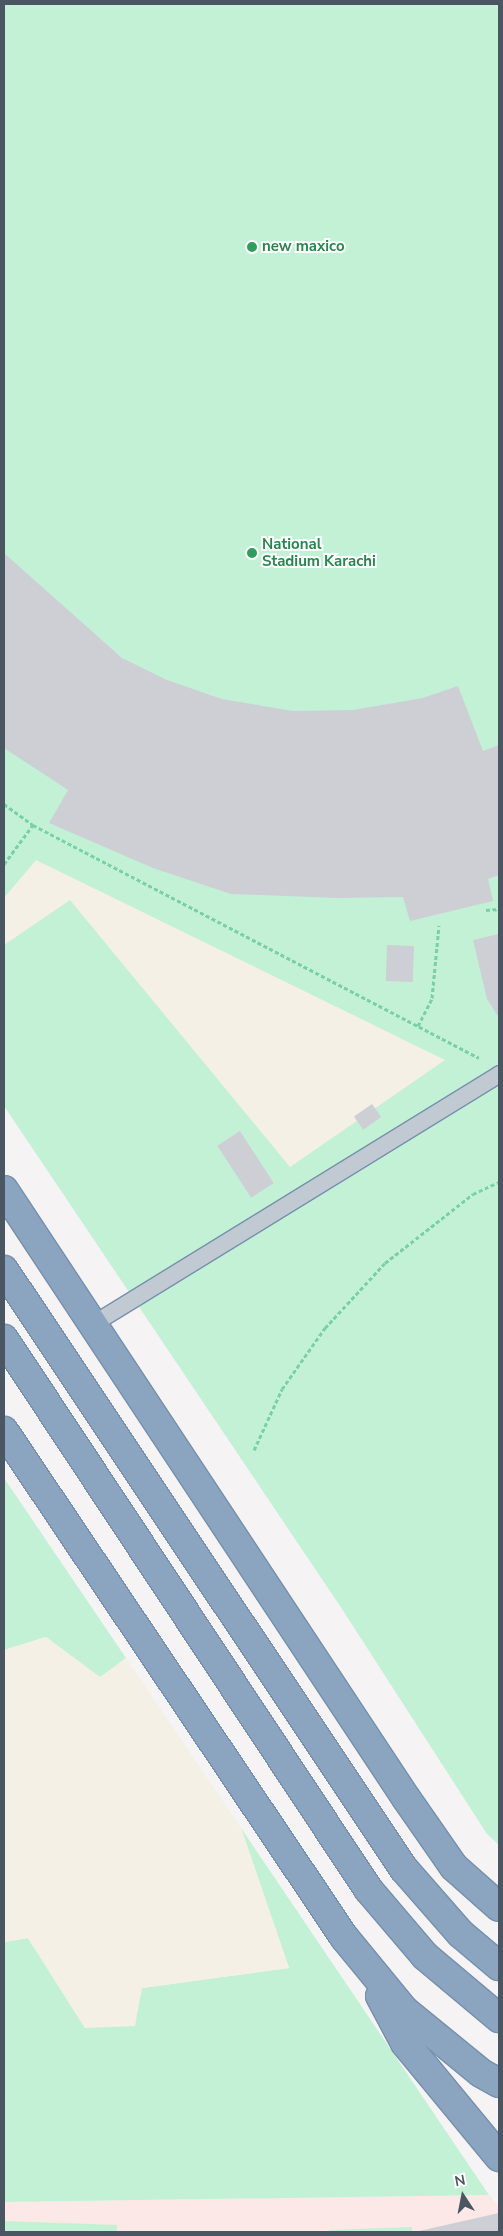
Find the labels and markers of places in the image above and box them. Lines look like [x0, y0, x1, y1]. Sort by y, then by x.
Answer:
place label: new maxico [262, 238, 345, 256]
marker: new maxico [246, 241, 258, 253]
place label: National Stadium Karachi [262, 535, 376, 570]
marker: National Stadium Karachi [246, 547, 258, 559]

